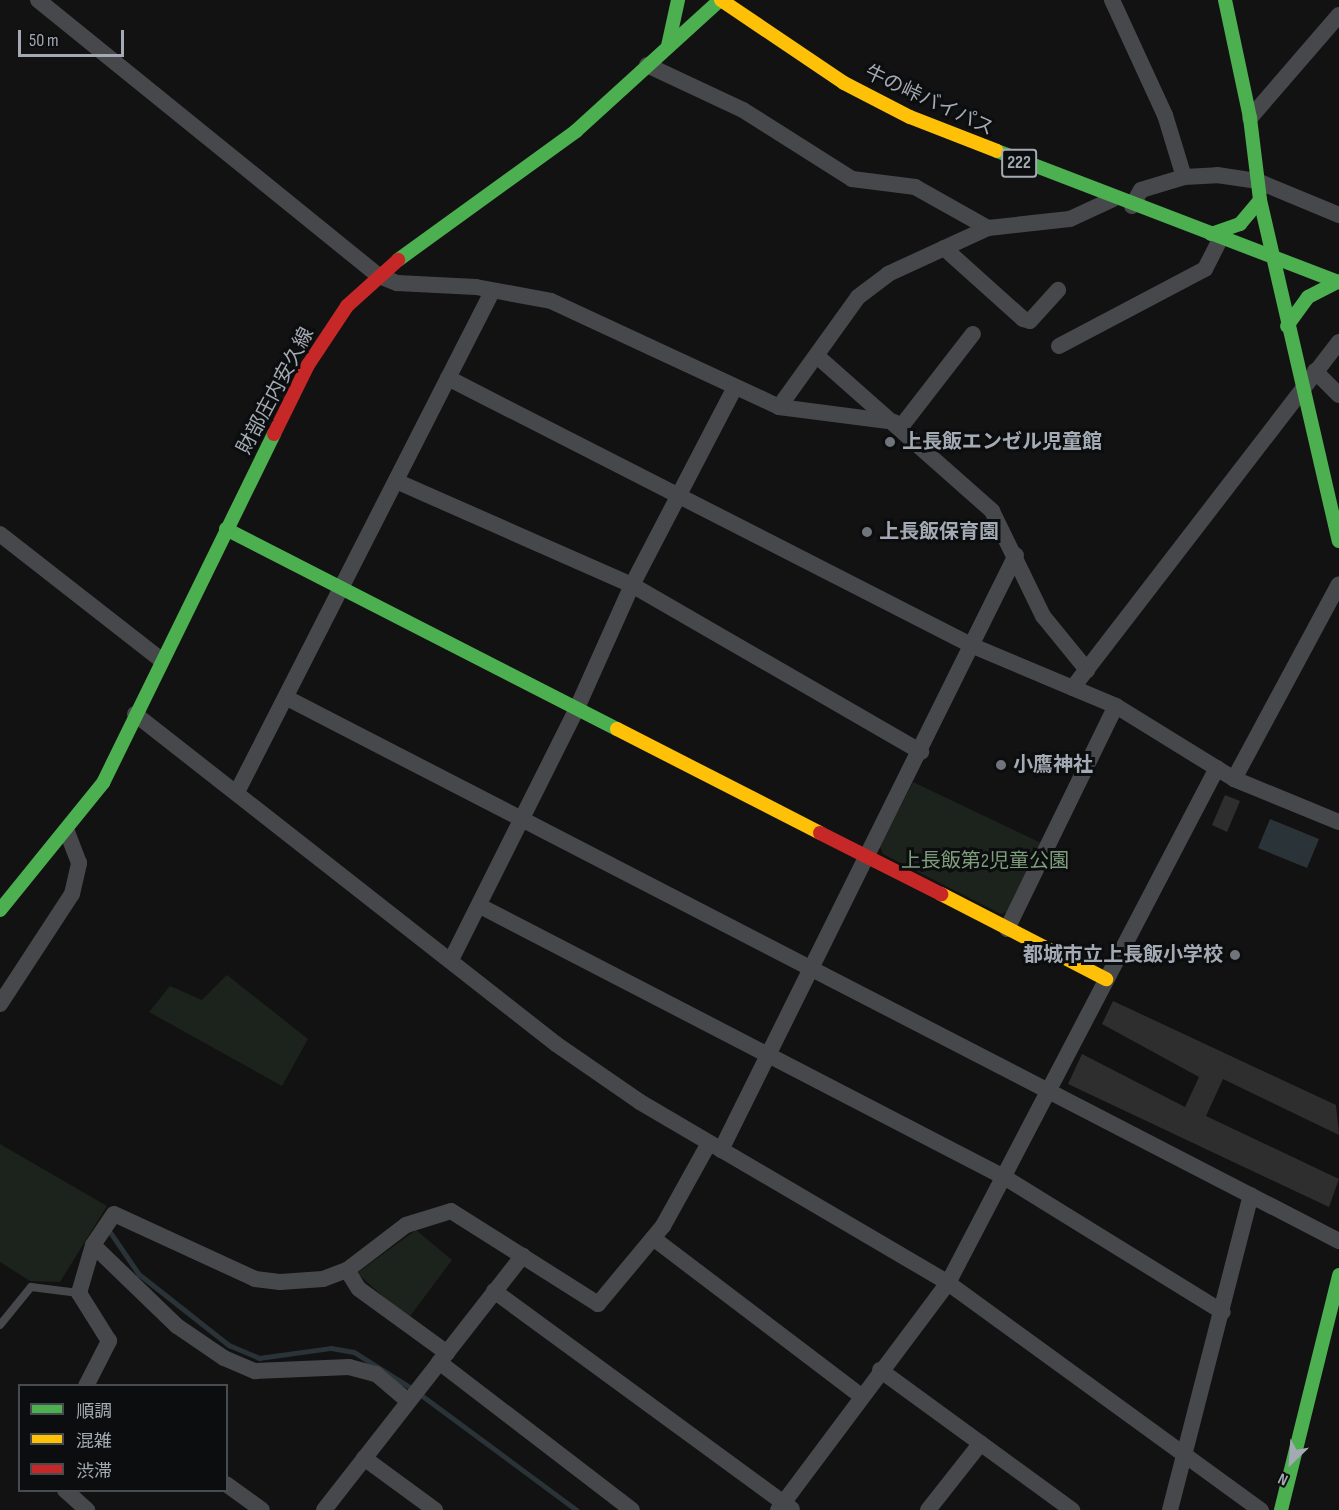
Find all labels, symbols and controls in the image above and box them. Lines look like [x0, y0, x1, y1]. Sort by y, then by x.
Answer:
scale bar [21, 18, 128, 56]
text: 50 m [29, 30, 59, 51]
street label: 牛の峠バイパス [860, 61, 998, 141]
road number: 222 [1001, 148, 1037, 178]
street label: 財部庄内安久線 [233, 324, 319, 458]
place label: 上長飯エンゼル児童館 [902, 430, 1102, 454]
marker: 上長飯エンゼル児童館 [883, 435, 897, 449]
place label: 上長飯保育園 [879, 520, 999, 544]
marker: 上長飯保育園 [860, 525, 874, 539]
place label: 小鷹神社 [1013, 753, 1093, 777]
marker: 小鷹神社 [994, 758, 1008, 772]
park label: 上長飯第2児童公園 [901, 849, 1069, 873]
place label: 都城市立上長飯小学校 [1023, 943, 1223, 967]
marker: 都城市立上長飯小学校 [1228, 948, 1242, 962]
legend [18, 1384, 228, 1492]
text: 順調 [76, 1401, 112, 1422]
text: 混雑 [76, 1431, 112, 1452]
north arrow [1261, 1432, 1321, 1492]
text: 渋滞 [76, 1461, 112, 1482]
text: N [1275, 1468, 1291, 1489]

